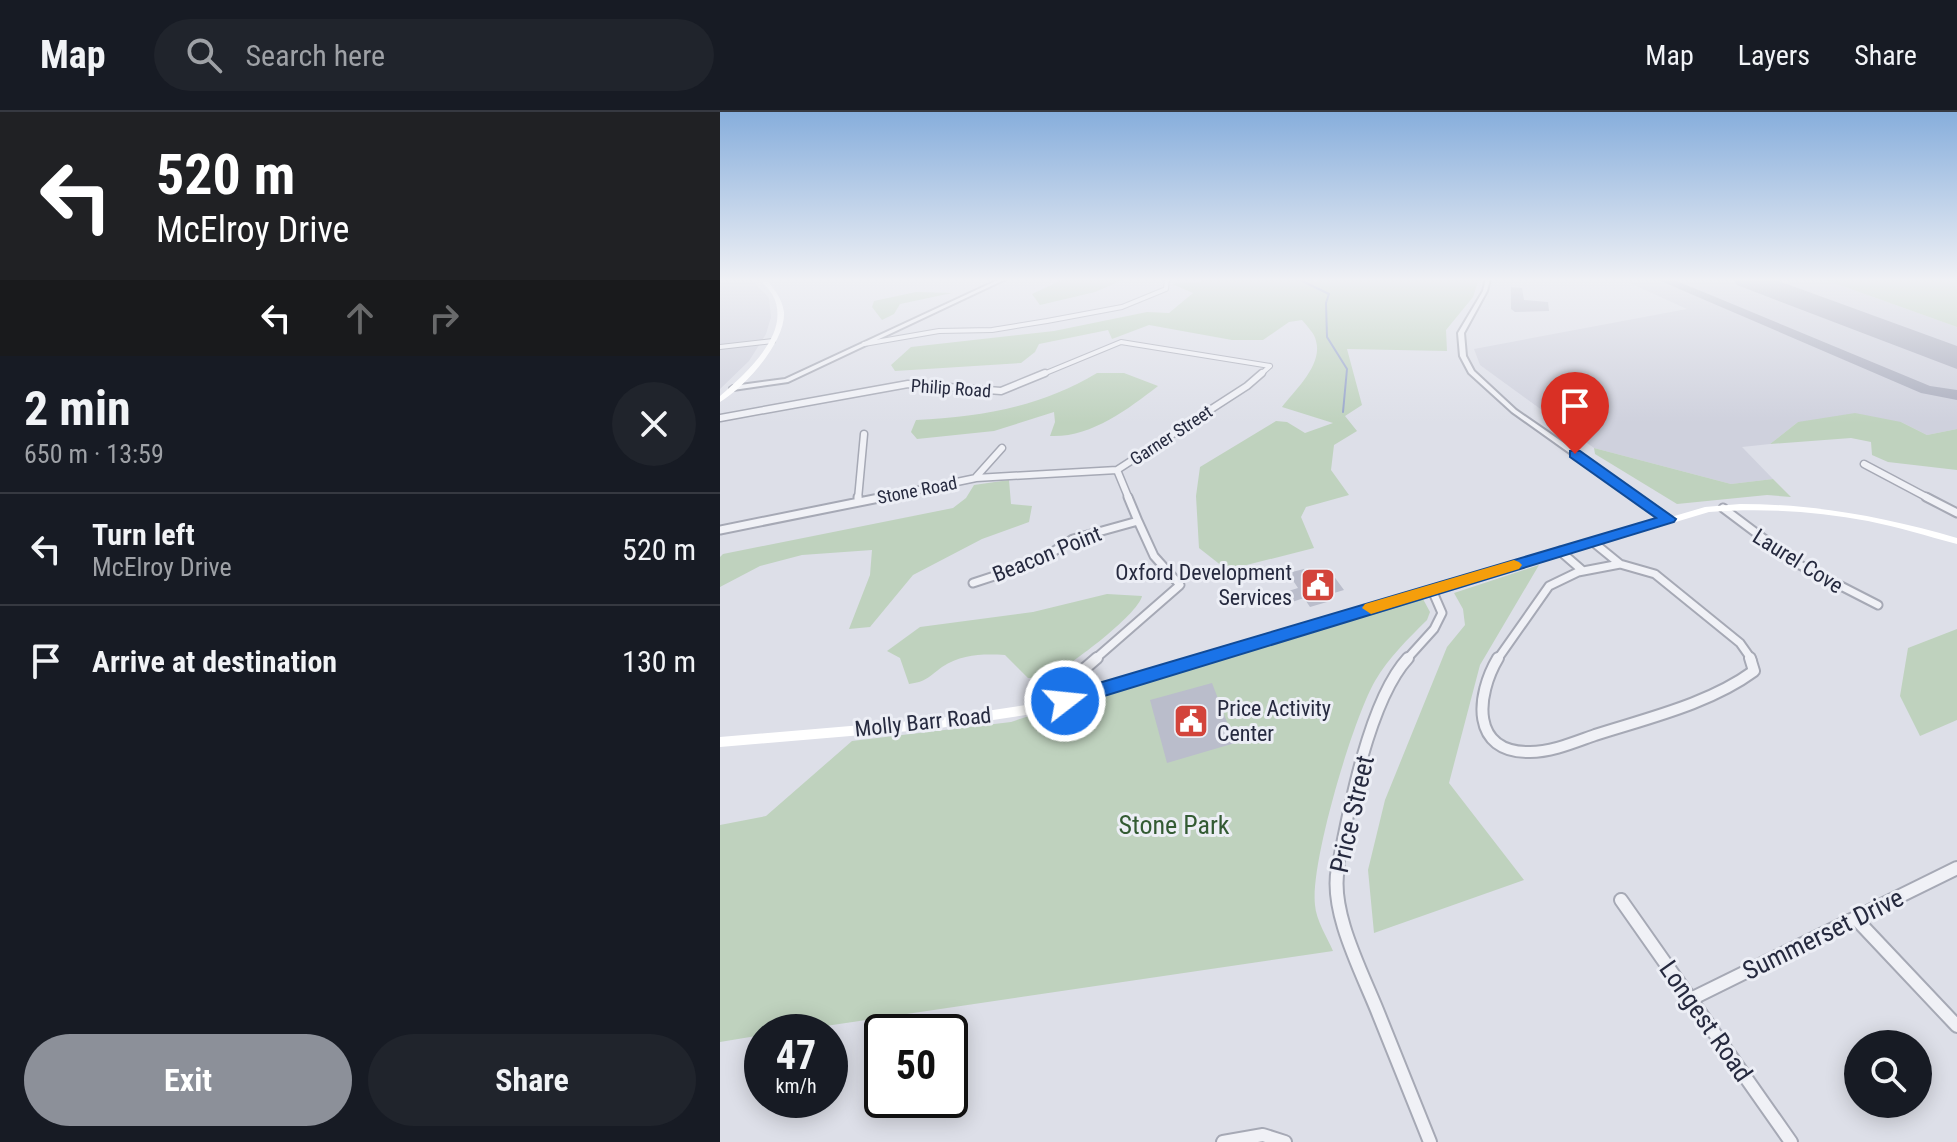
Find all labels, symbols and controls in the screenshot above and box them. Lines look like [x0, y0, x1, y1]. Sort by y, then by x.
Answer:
search box [154, 19, 714, 91]
text: Map [40, 33, 106, 77]
icon: search [182, 33, 226, 77]
text: Search here [246, 38, 385, 73]
text: Map [1645, 39, 1694, 72]
text: Layers [1738, 39, 1810, 72]
text: Share [1854, 39, 1917, 72]
text: 520 m [156, 142, 295, 208]
icon: left [24, 144, 128, 248]
text: McElroy Drive [156, 209, 349, 251]
icon: left [254, 296, 298, 340]
icon: ahead [338, 296, 382, 340]
icon: right [422, 296, 466, 340]
pin [1541, 372, 1609, 454]
street label: Philip Road [910, 375, 992, 401]
text: 2 min [24, 380, 131, 437]
button: close [612, 382, 696, 466]
icon: arrive [1553, 384, 1597, 428]
street label: Garner Street [1126, 401, 1216, 469]
text: 650 m · 13:59 [24, 439, 164, 469]
street label: Stone Road [875, 472, 959, 508]
text: Turn left [92, 517, 195, 552]
street label: Beacon Point [989, 521, 1105, 587]
street label: Laurel Cove [1748, 524, 1848, 598]
icon: left [24, 527, 68, 571]
text: 520 m [622, 532, 696, 567]
text: McElroy Drive [92, 552, 232, 582]
place label: Oxford Development Services [1115, 560, 1292, 610]
public building icon: Oxford Development Services [1299, 566, 1337, 604]
icon: arrive [24, 639, 68, 683]
text: Arrive at destination [92, 644, 337, 679]
text: 130 m [622, 644, 696, 679]
position arrow [1023, 659, 1107, 743]
place label: Price Activity Center [1217, 696, 1331, 746]
street label: Molly Barr Road [853, 702, 993, 742]
public building icon: Price Activity Center [1172, 702, 1210, 740]
street label: Price Street [1324, 752, 1380, 876]
park label: Stone Park [1118, 810, 1230, 840]
street label: Summerset Drive [1738, 882, 1908, 986]
street label: Longest Road [1653, 955, 1759, 1087]
speed limit sign: 50 [864, 1014, 968, 1118]
map controls [1844, 1030, 1932, 1118]
button: search [1844, 1030, 1932, 1118]
text: 47 [776, 1032, 816, 1079]
button: Exit [24, 1034, 352, 1126]
button: Share [368, 1034, 696, 1126]
text: km/h [775, 1074, 817, 1098]

